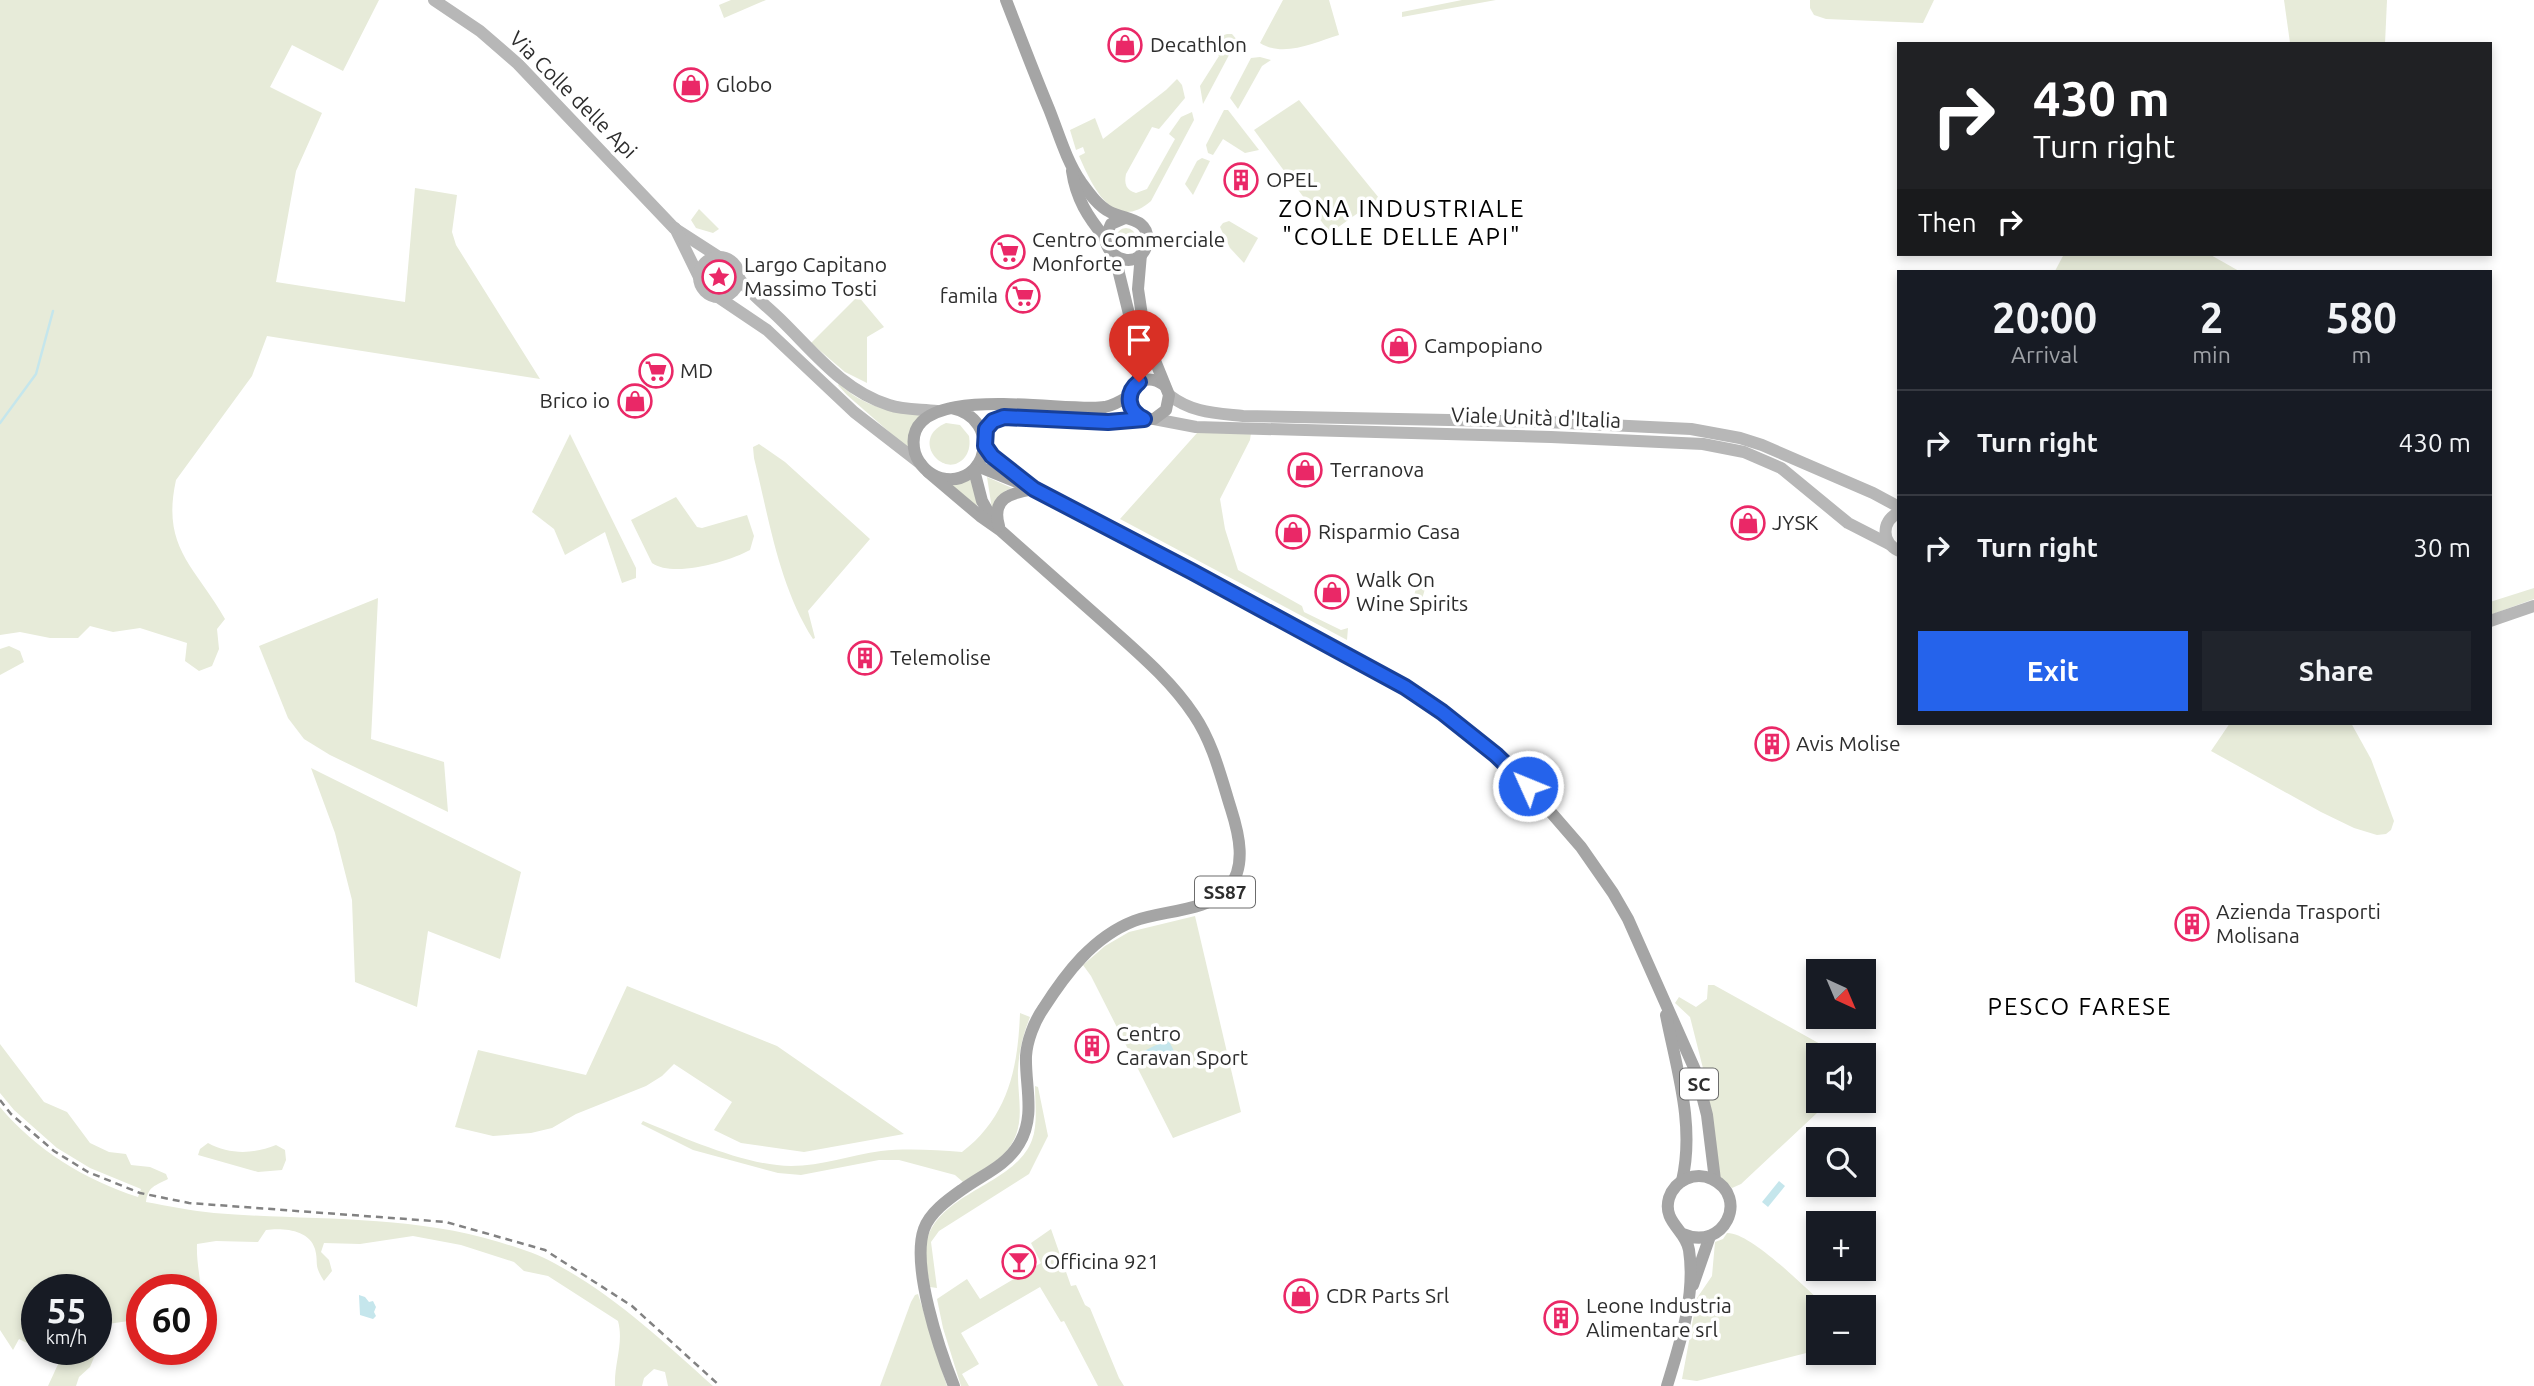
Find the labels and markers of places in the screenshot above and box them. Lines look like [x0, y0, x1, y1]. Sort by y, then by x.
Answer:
shop icon: Decathlon [1106, 26, 1144, 64]
place label: Decathlon [1150, 32, 1247, 56]
shop icon: Globo [672, 66, 710, 104]
place label: Globo [716, 72, 772, 96]
building icon: OPEL [1222, 161, 1260, 199]
place label: OPEL [1266, 167, 1318, 191]
place label: Centro Commerciale Monforte [1032, 227, 1225, 275]
supermarket icon: Centro Commerciale Monforte [989, 233, 1027, 271]
place label: Largo Capitano Massimo Tosti [744, 252, 887, 300]
place icon: Largo Capitano Massimo Tosti [700, 258, 738, 296]
supermarket icon: famila [1004, 277, 1042, 315]
place label: famila [940, 283, 998, 307]
pin [1109, 310, 1169, 382]
shop icon: Campopiano [1380, 327, 1418, 365]
place label: Campopiano [1424, 333, 1543, 357]
supermarket icon: MD [637, 352, 675, 390]
place label: MD [680, 358, 713, 382]
shop icon: Brico io [616, 382, 654, 420]
place label: Brico io [539, 388, 610, 412]
shop icon: Terranova [1286, 451, 1324, 489]
place label: Terranova [1330, 457, 1424, 481]
shop icon: JYSK [1729, 504, 1767, 542]
place label: JYSK [1772, 510, 1818, 534]
shop icon: Risparmio Casa [1274, 513, 1312, 551]
place label: Risparmio Casa [1318, 519, 1460, 543]
place label: Walk On Wine Spirits [1356, 567, 1468, 615]
shop icon: Walk On Wine Spirits [1313, 573, 1351, 611]
building icon: Telemolise [846, 639, 884, 677]
place label: Telemolise [890, 645, 991, 669]
building icon: Avis Molise [1753, 725, 1791, 763]
place label: Avis Molise [1796, 731, 1901, 755]
place label: Azienda Trasporti Molisana [2216, 899, 2381, 947]
building icon: Azienda Trasporti Molisana [2173, 905, 2211, 943]
place label: Centro Caravan Sport [1116, 1021, 1248, 1069]
building icon: Centro Caravan Sport [1073, 1027, 1111, 1065]
bar icon: Officina 921 [1000, 1243, 1038, 1281]
place label: Officina 921 [1044, 1249, 1159, 1273]
shop icon: CDR Parts Srl [1282, 1277, 1320, 1315]
place label: CDR Parts Srl [1326, 1283, 1449, 1307]
place label: Leone Industria Alimentare srl [1586, 1293, 1732, 1341]
building icon: Leone Industria Alimentare srl [1542, 1299, 1580, 1337]

